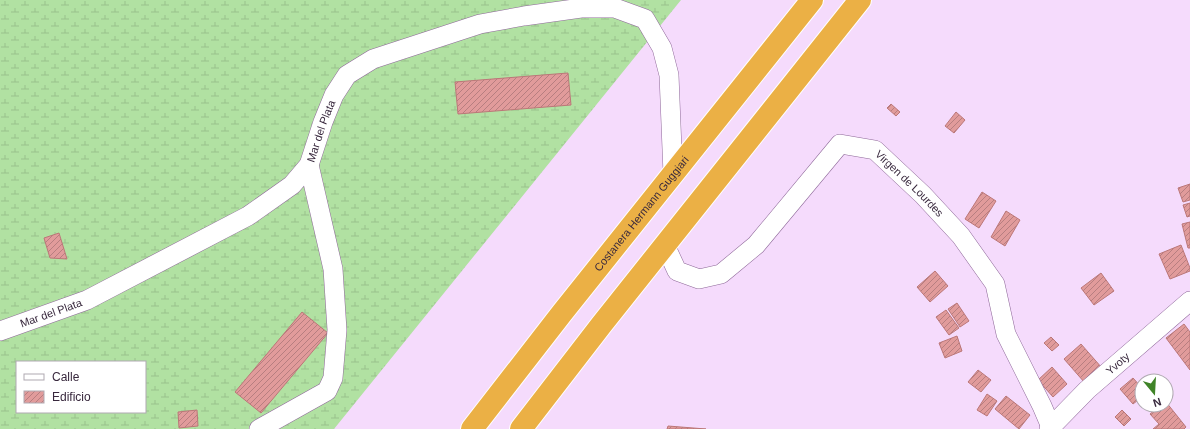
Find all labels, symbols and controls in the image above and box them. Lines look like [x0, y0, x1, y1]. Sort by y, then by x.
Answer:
street label: Mar del Plata [304, 97, 338, 164]
street label: Virgen de Lourdes [873, 148, 946, 219]
street label: Costanera Hermann Guggiari [592, 154, 691, 274]
street label: Mar del Plata [18, 296, 84, 329]
street label: Yvoty [1104, 350, 1132, 377]
legend [16, 361, 146, 413]
text: Calle [52, 370, 80, 384]
north arrow [1134, 373, 1174, 413]
text: Edificio [52, 390, 91, 404]
text: N [1151, 396, 1163, 409]

